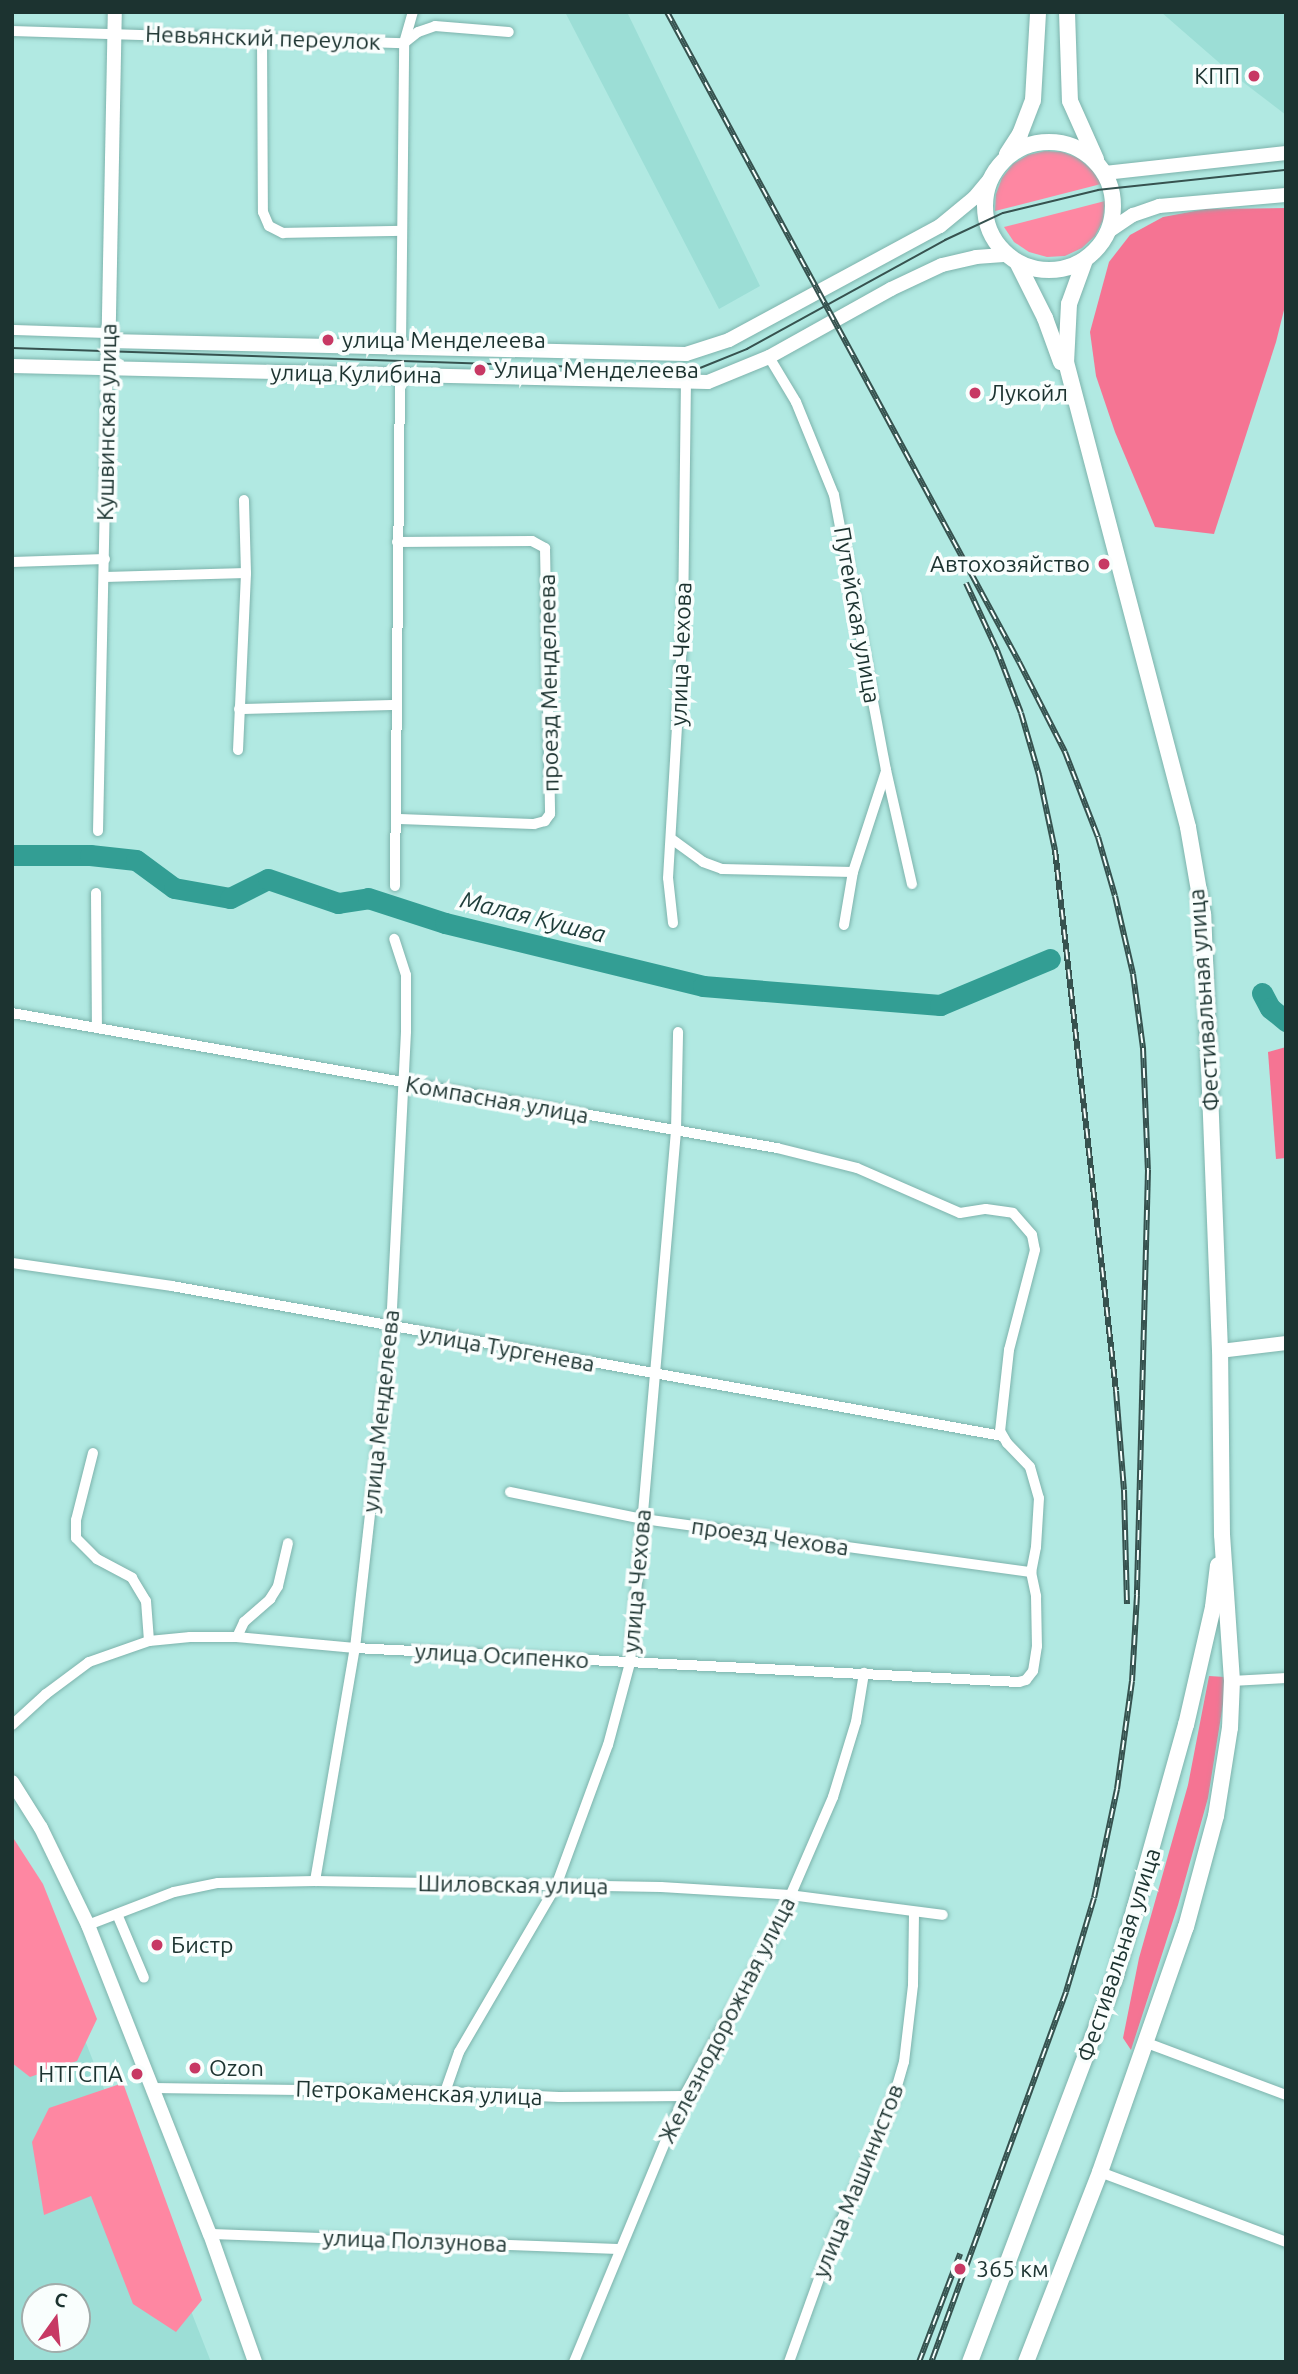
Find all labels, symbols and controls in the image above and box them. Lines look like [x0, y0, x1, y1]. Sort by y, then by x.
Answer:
street label: Невьянский переулок [145, 20, 381, 56]
place label: КПП [1194, 62, 1240, 90]
marker: КПП [1246, 68, 1262, 84]
street label: Кушвинская улица [91, 323, 123, 521]
place label: улица Менделеева [342, 326, 546, 354]
marker: улица Менделеева [320, 332, 336, 348]
place label: Улица Менделеева [494, 356, 699, 384]
street label: улица Кулибина [270, 359, 442, 389]
marker: Улица Менделеева [472, 362, 488, 378]
place label: Лукойл [989, 379, 1068, 407]
marker: Лукойл [967, 385, 983, 401]
street label: Путейская улица [828, 525, 886, 705]
place label: Автохозяйство [930, 550, 1090, 578]
marker: Автохозяйство [1096, 556, 1112, 572]
street label: проезд Менделеева [533, 574, 565, 792]
street label: улица Чехова [665, 581, 697, 727]
water label: Малая Кушва [458, 885, 608, 949]
street label: Фестивальная улица [1182, 888, 1226, 1112]
street label: Компасная улица [403, 1070, 591, 1130]
street label: улица Менделеева [357, 1308, 405, 1514]
street label: улица Тургенева [417, 1320, 597, 1378]
street label: улица Чехова [617, 1508, 657, 1654]
street label: проезд Чехова [689, 1512, 851, 1562]
street label: улица Осипенко [414, 1638, 590, 1674]
street label: Фестивальная улица [1071, 1845, 1167, 2065]
street label: Шиловская улица [418, 1870, 608, 1900]
street label: Железнодорожная улица [653, 1892, 801, 2148]
place label: Бистр [171, 1931, 233, 1959]
marker: Бистр [149, 1937, 165, 1953]
place label: Ozon [209, 2054, 264, 2082]
place label: НТГСПА [38, 2060, 123, 2088]
marker: Ozon [187, 2060, 203, 2076]
marker: НТГСПА [129, 2066, 145, 2082]
street label: Петрокаменская улица [295, 2075, 543, 2111]
street label: улица Машинистов [806, 2080, 910, 2282]
street label: улица Ползунова [322, 2224, 508, 2258]
place label: 365 км [976, 2255, 1049, 2283]
marker: 365 км [950, 2259, 970, 2279]
north arrow [21, 2283, 91, 2353]
text: С [52, 2287, 70, 2312]

